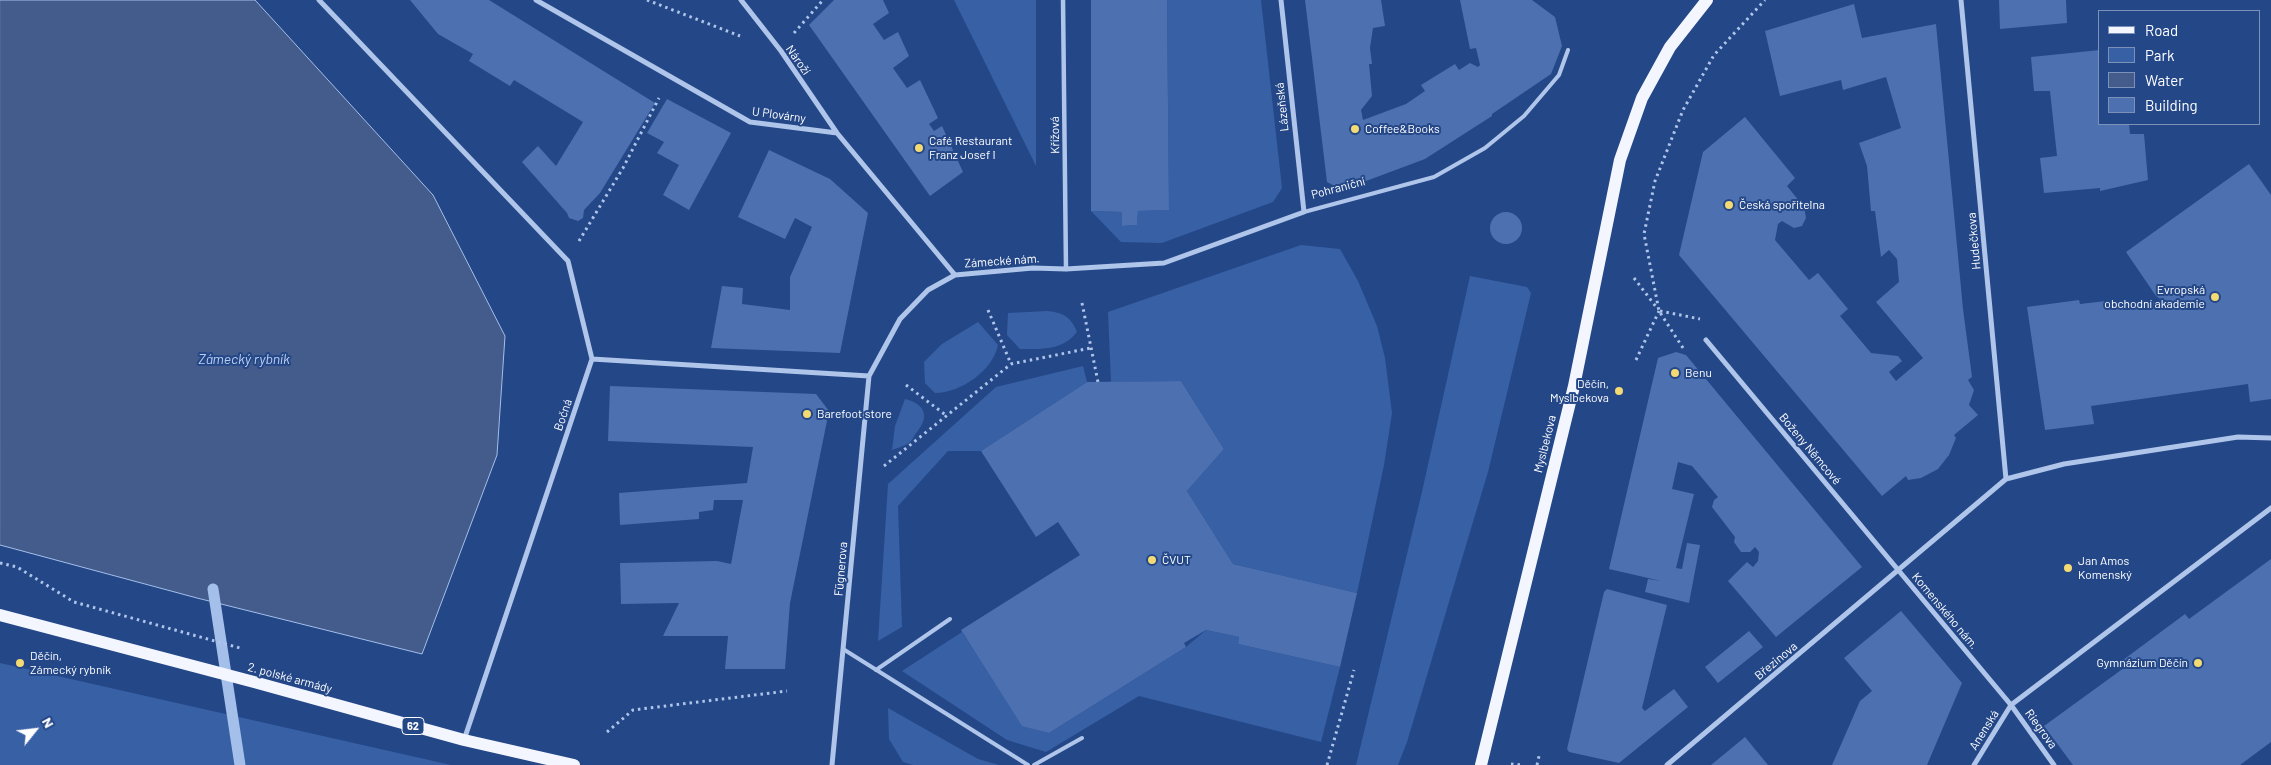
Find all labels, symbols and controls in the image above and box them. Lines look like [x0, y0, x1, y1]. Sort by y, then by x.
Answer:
legend [2098, 10, 2261, 125]
text: Road [2145, 21, 2178, 39]
street label: Nároží [783, 42, 813, 78]
text: Park [2145, 46, 2174, 64]
text: Water [2145, 71, 2184, 89]
street label: Lázeňská [1272, 82, 1292, 132]
text: Building [2145, 96, 2198, 114]
street label: U Plovárny [751, 104, 807, 126]
street label: Křížová [1047, 116, 1063, 154]
place label: Coffee&Books [1365, 122, 1440, 136]
marker: Coffee&Books [1349, 123, 1361, 135]
place label: Café Restaurant Franz Josef I [929, 134, 1012, 162]
marker: Café Restaurant Franz Josef I [913, 142, 925, 154]
street label: Pohraniční [1310, 174, 1366, 202]
place label: Česká spořitelna [1739, 198, 1825, 212]
marker: Česká spořitelna [1723, 199, 1735, 211]
street label: Hudečkova [1964, 212, 1984, 270]
street label: Zámecké nám. [964, 251, 1040, 271]
place label: Evropská obchodní akademie [2104, 283, 2205, 311]
marker: Evropská obchodní akademie [2209, 291, 2221, 303]
water label: Zámecký rybník [198, 351, 290, 367]
place label: Benu [1685, 366, 1712, 380]
marker: Benu [1669, 367, 1681, 379]
place label: Děčín, Myslbekova [1550, 377, 1609, 405]
marker: Děčín, Myslbekova [1613, 385, 1625, 397]
street label: Bočná [551, 397, 575, 433]
place label: Barefoot store [817, 407, 892, 421]
marker: Barefoot store [801, 408, 813, 420]
street label: Boženy Němcové [1776, 410, 1844, 488]
street label: Myslbekova [1531, 414, 1559, 474]
street label: Fügnerova [831, 541, 851, 597]
place label: ČVUT [1162, 553, 1191, 567]
marker: ČVUT [1146, 554, 1158, 566]
place label: Jan Amos Komenský [2078, 554, 2132, 582]
marker: Jan Amos Komenský [2062, 562, 2074, 574]
street label: Komenského nám. [1909, 570, 1981, 652]
street label: Březinova [1752, 639, 1800, 683]
place label: Děčín, Zámecký rybník [30, 649, 111, 677]
place label: Gymnázium Děčín [2096, 656, 2188, 670]
marker: Děčín, Zámecký rybník [14, 657, 26, 669]
marker: Gymnázium Děčín [2192, 657, 2204, 669]
street label: 2. polské armády [246, 660, 334, 696]
north arrow [10, 705, 60, 755]
street label: Riegrova [2022, 706, 2060, 752]
street label: Anenská [1966, 707, 2002, 753]
text: N [39, 714, 58, 731]
road number: 62 [402, 718, 424, 734]

